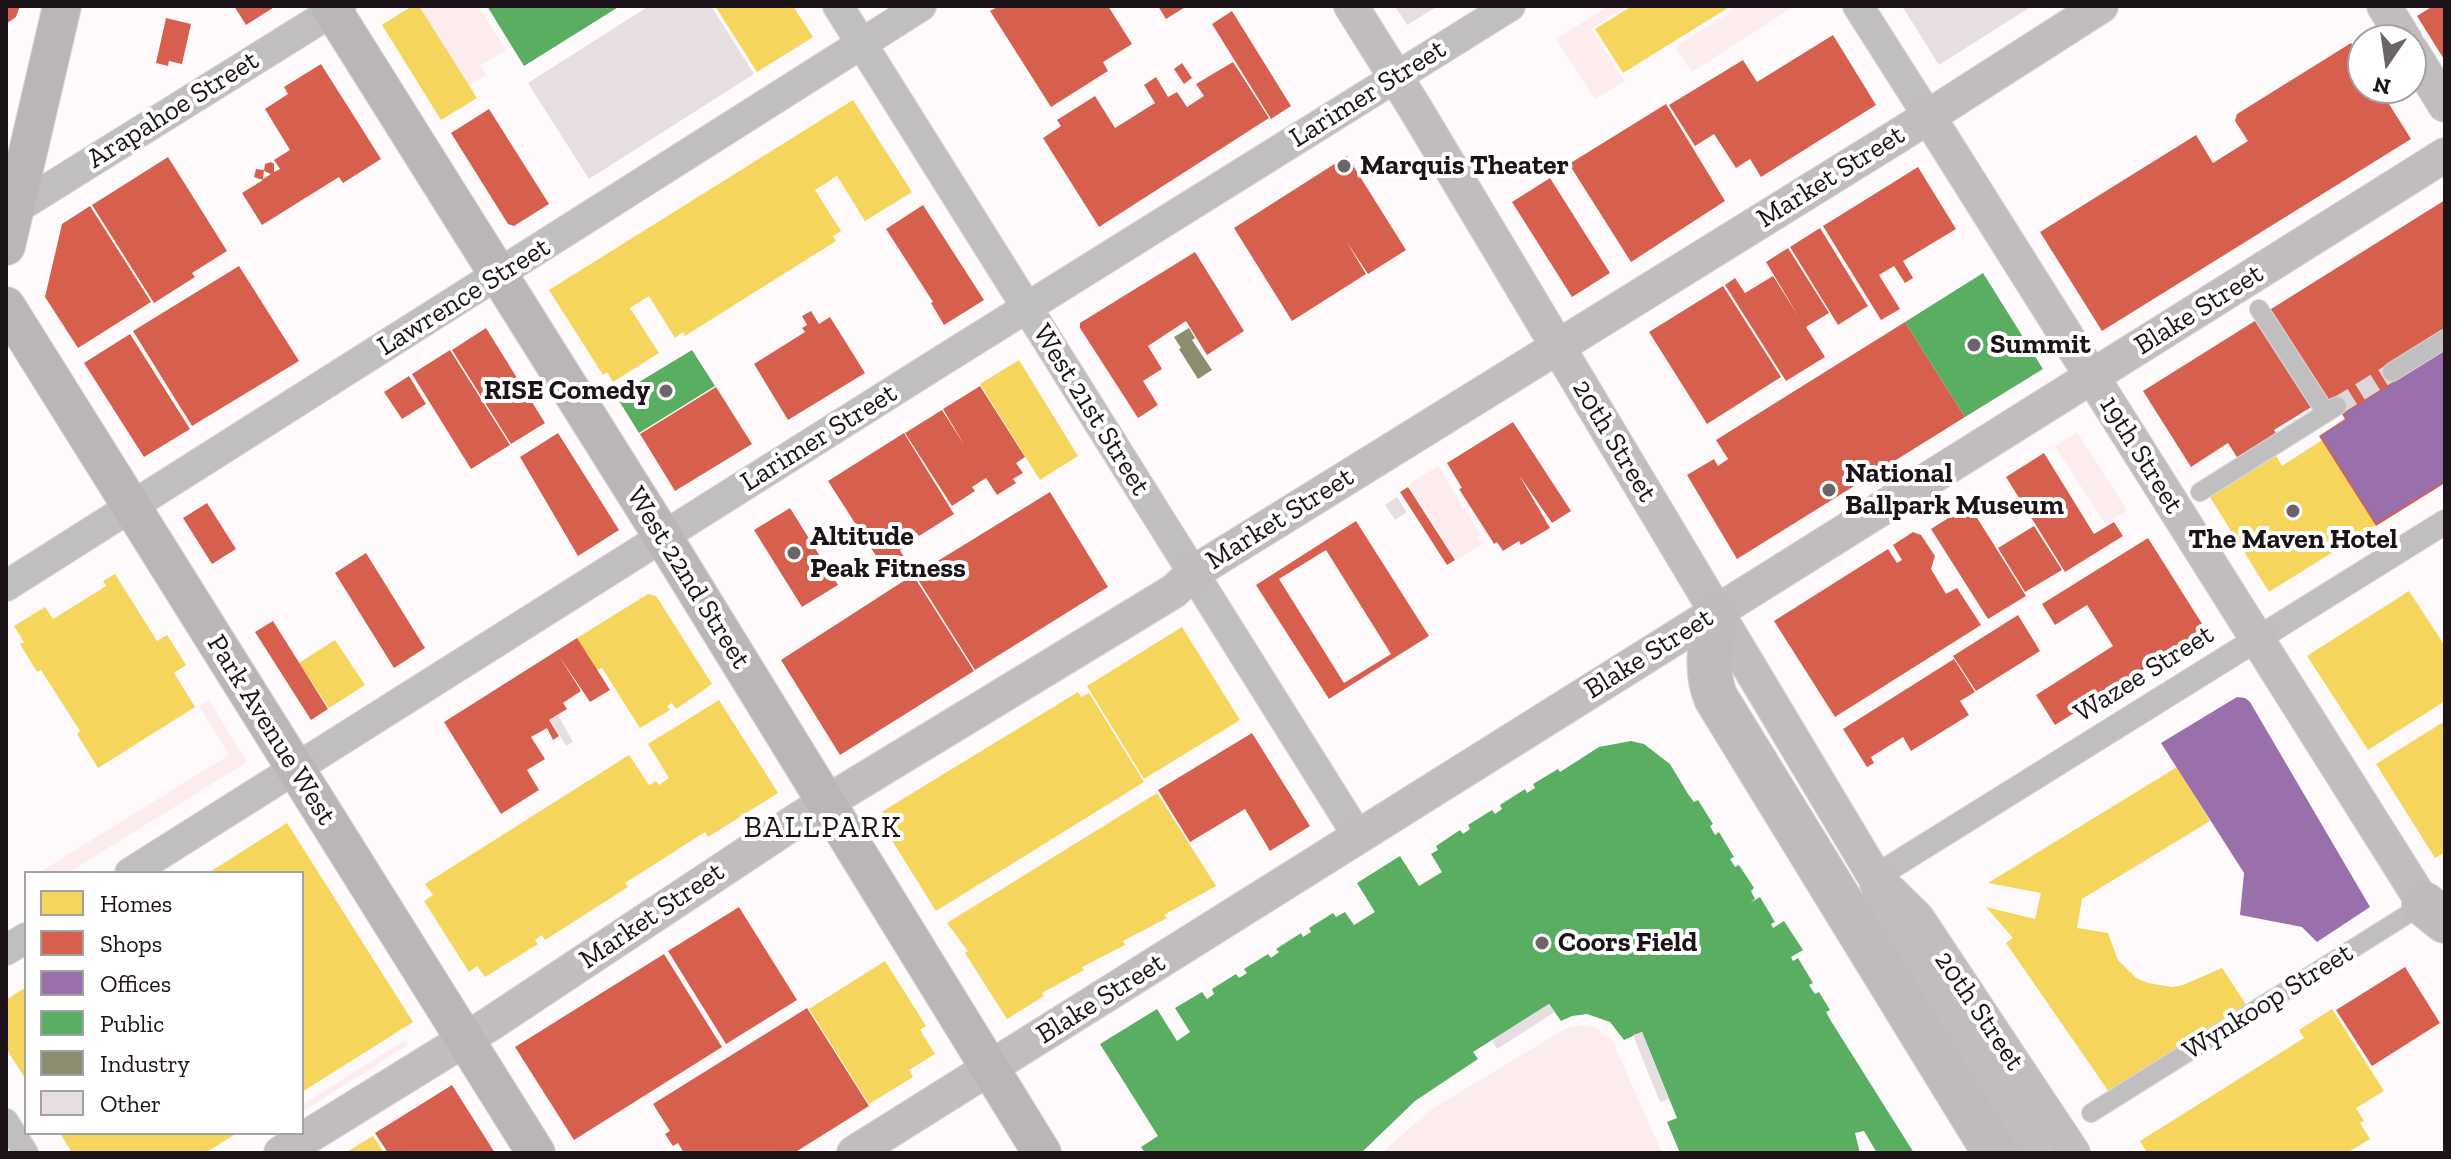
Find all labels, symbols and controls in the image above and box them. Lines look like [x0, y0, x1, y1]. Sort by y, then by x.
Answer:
north arrow [2347, 24, 2427, 104]
street label: Larimer Street [1284, 33, 1452, 155]
street label: Arapahoe Street [81, 44, 265, 176]
text: N [2371, 71, 2393, 101]
street label: Market Street [1751, 118, 1911, 236]
place label: Marquis Theater [1360, 149, 1569, 183]
marker: Marquis Theater [1335, 157, 1353, 175]
street label: Lawrence Street [372, 231, 556, 363]
street label: Blake Street [2129, 257, 2269, 363]
street label: West 21st Street [1025, 318, 1157, 502]
place label: Summit [1990, 328, 2091, 362]
marker: Summit [1965, 336, 1983, 354]
place label: RISE Comedy [484, 374, 650, 408]
street label: 20th Street [1564, 374, 1664, 508]
street label: Larimer Street [735, 377, 903, 499]
marker: RISE Comedy [657, 382, 675, 400]
street label: 19th Street [2092, 390, 2190, 520]
place label: National Ballpark Museum [1845, 457, 2064, 523]
street label: Market Street [1200, 460, 1360, 578]
street label: West 22nd Street [619, 481, 757, 675]
marker: National Ballpark Museum [1820, 481, 1838, 499]
marker: The Maven Hotel [2284, 502, 2302, 520]
place label: Altitude Peak Fitness [810, 520, 966, 586]
place label: The Maven Hotel [2188, 523, 2398, 557]
marker: Altitude Peak Fitness [785, 544, 803, 562]
street label: Blake Street [1579, 601, 1719, 707]
street label: Wazee Street [2068, 618, 2220, 730]
street label: Park Avenue West [199, 629, 343, 831]
district label: BALLPARK [744, 810, 902, 846]
street label: Market Street [573, 855, 731, 977]
legend [24, 871, 304, 1135]
text: Homes [100, 889, 172, 918]
place label: Coors Field [1558, 926, 1697, 960]
text: Shops [100, 929, 162, 958]
marker: Coors Field [1533, 934, 1551, 952]
street label: Wynkoop Street [2177, 936, 2359, 1068]
street label: 20th Street [1927, 945, 2031, 1077]
street label: Blake Street [1031, 946, 1171, 1052]
text: Offices [100, 969, 171, 998]
text: Public [100, 1009, 164, 1038]
text: Industry [100, 1049, 190, 1078]
text: Other [100, 1089, 161, 1118]

